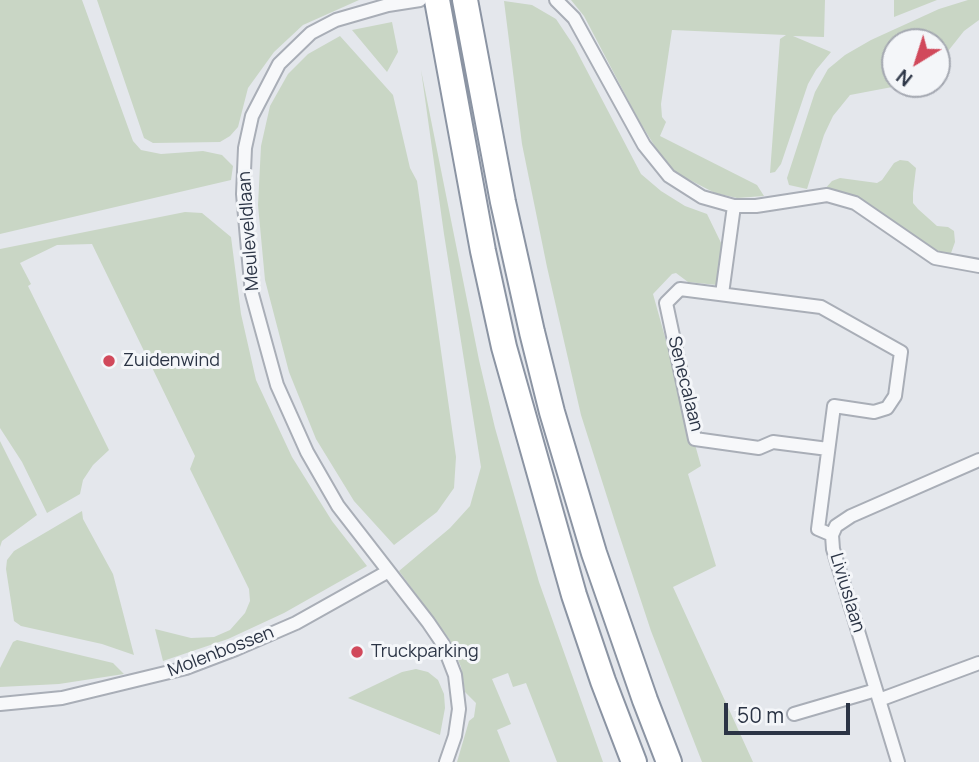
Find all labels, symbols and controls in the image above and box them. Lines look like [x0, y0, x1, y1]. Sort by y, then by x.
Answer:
north arrow [881, 28, 951, 98]
text: N [891, 64, 918, 92]
street label: Meuleveldlaan [234, 171, 264, 291]
street label: Senecalaan [663, 334, 707, 434]
place label: Zuidenwind [123, 350, 220, 372]
marker: Zuidenwind [101, 353, 117, 369]
street label: Liviuslaan [825, 551, 869, 635]
street label: Molenbossen [165, 622, 277, 682]
place label: Truckparking [371, 641, 479, 663]
marker: Truckparking [349, 644, 365, 660]
scale bar [727, 688, 853, 732]
text: 50 m [737, 701, 784, 729]

